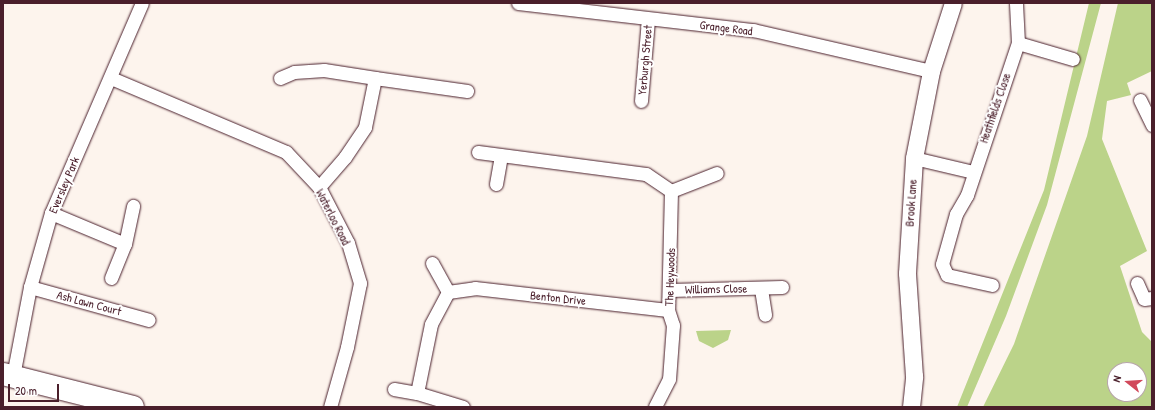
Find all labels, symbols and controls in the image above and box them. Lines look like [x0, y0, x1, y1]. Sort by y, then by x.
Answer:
street label: Grange Road [699, 18, 753, 38]
street label: Yerburgh Street [635, 24, 655, 96]
street label: Heathfields Close [976, 71, 1014, 145]
street label: Eversley Park [46, 155, 82, 215]
street label: Brook Lane [902, 179, 920, 227]
street label: Waterloo Road [313, 187, 353, 247]
street label: The Heywoods [662, 248, 678, 306]
street label: Williams Close [685, 281, 747, 297]
street label: Ash Lawn Court [55, 287, 123, 319]
street label: Benton Drive [529, 288, 587, 308]
north arrow [1107, 362, 1147, 402]
text: N [1109, 374, 1124, 384]
scale bar [10, 376, 61, 402]
text: 20 m [15, 382, 37, 399]

